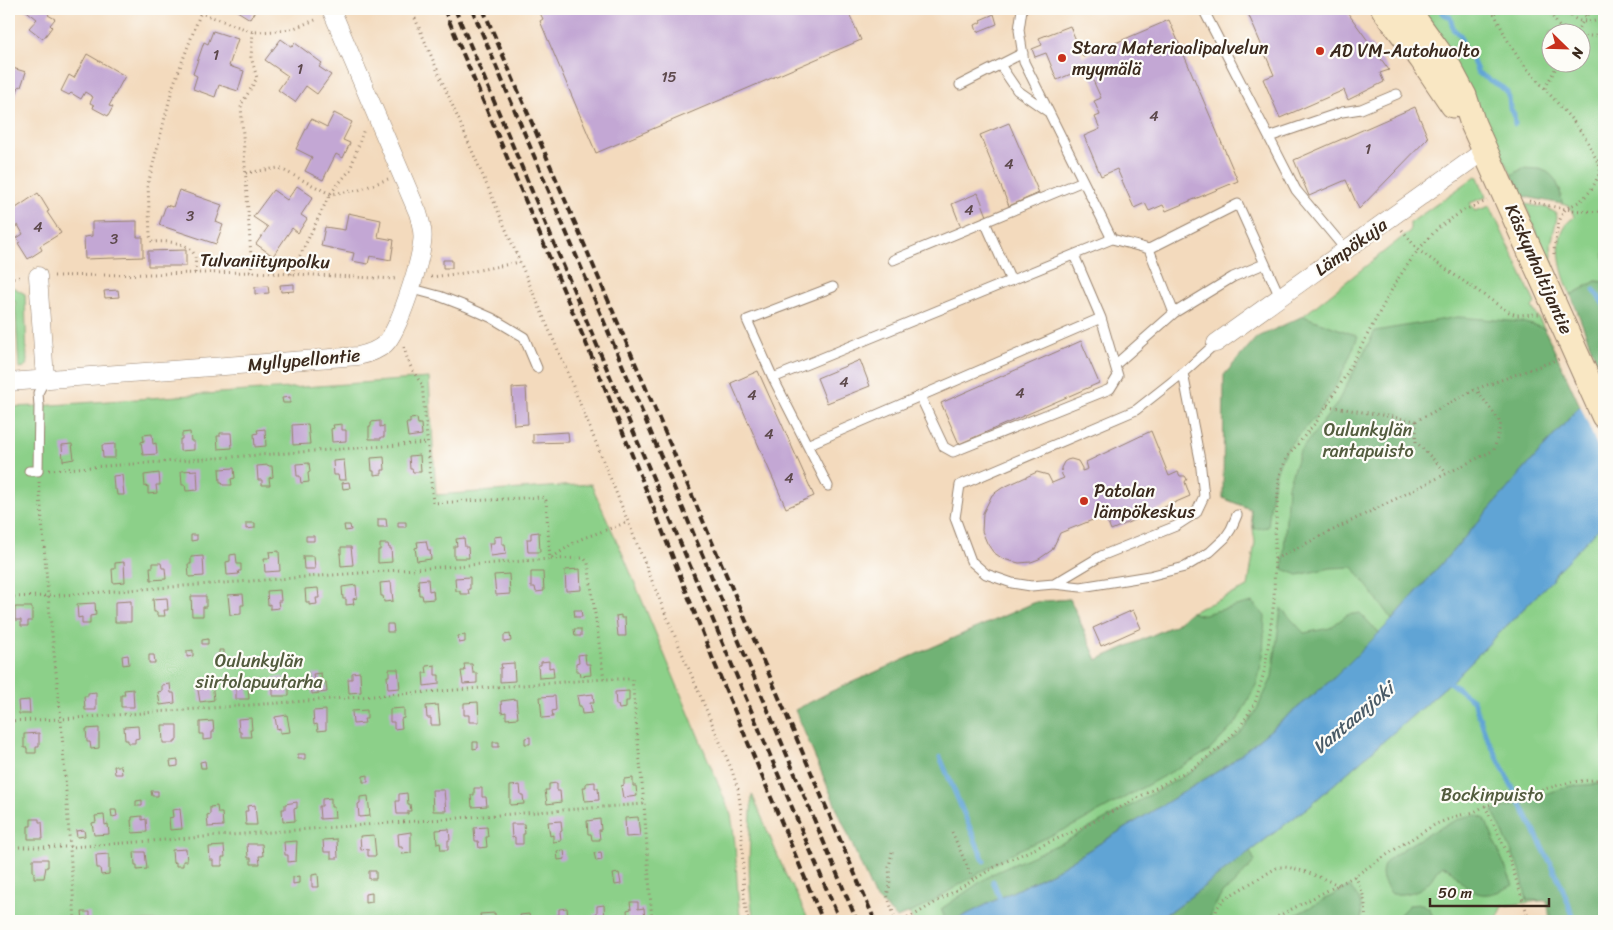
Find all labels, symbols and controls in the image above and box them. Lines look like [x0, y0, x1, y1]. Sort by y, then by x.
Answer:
north arrow [1540, 22, 1590, 72]
place label: Stara Materiaalipalvelun myymälä [1072, 32, 1269, 85]
place label: AD VM-Autohuolto [1329, 35, 1480, 67]
house number: 1 [213, 42, 219, 68]
text: N [1564, 43, 1591, 63]
marker: AD VM-Autohuolto [1314, 45, 1326, 57]
marker: Stara Materiaalipalvelun myymälä [1056, 52, 1068, 64]
house number: 1 [297, 56, 303, 82]
house number: 15 [661, 64, 677, 90]
house number: 4 [1149, 103, 1159, 129]
house number: 1 [1365, 136, 1371, 162]
house number: 4 [1004, 151, 1014, 177]
house number: 4 [964, 197, 974, 223]
street label: Käskynhaltijantie [1496, 199, 1582, 339]
house number: 3 [186, 203, 194, 229]
street label: Lämpökuja [1308, 209, 1395, 285]
house number: 4 [33, 214, 43, 240]
house number: 3 [110, 226, 118, 252]
street label: Tulvaniitynpolku [200, 244, 331, 278]
street label: Myllypellontie [246, 339, 362, 381]
house number: 4 [839, 369, 849, 395]
house number: 4 [1015, 380, 1025, 406]
house number: 4 [747, 382, 757, 408]
park label: Oulunkylän rantapuisto [1322, 414, 1414, 467]
house number: 4 [764, 421, 774, 447]
house number: 4 [784, 465, 794, 491]
place label: Patolan lämpökeskus [1094, 475, 1196, 528]
marker: Patolan lämpökeskus [1078, 495, 1090, 507]
park label: Oulunkylän siirtolapuutarha [195, 645, 323, 698]
water label: Vantaanjoki [1305, 671, 1404, 762]
park label: Bockinpuisto [1441, 779, 1543, 811]
scale bar [1430, 875, 1549, 907]
text: 50 m [1438, 880, 1473, 906]

